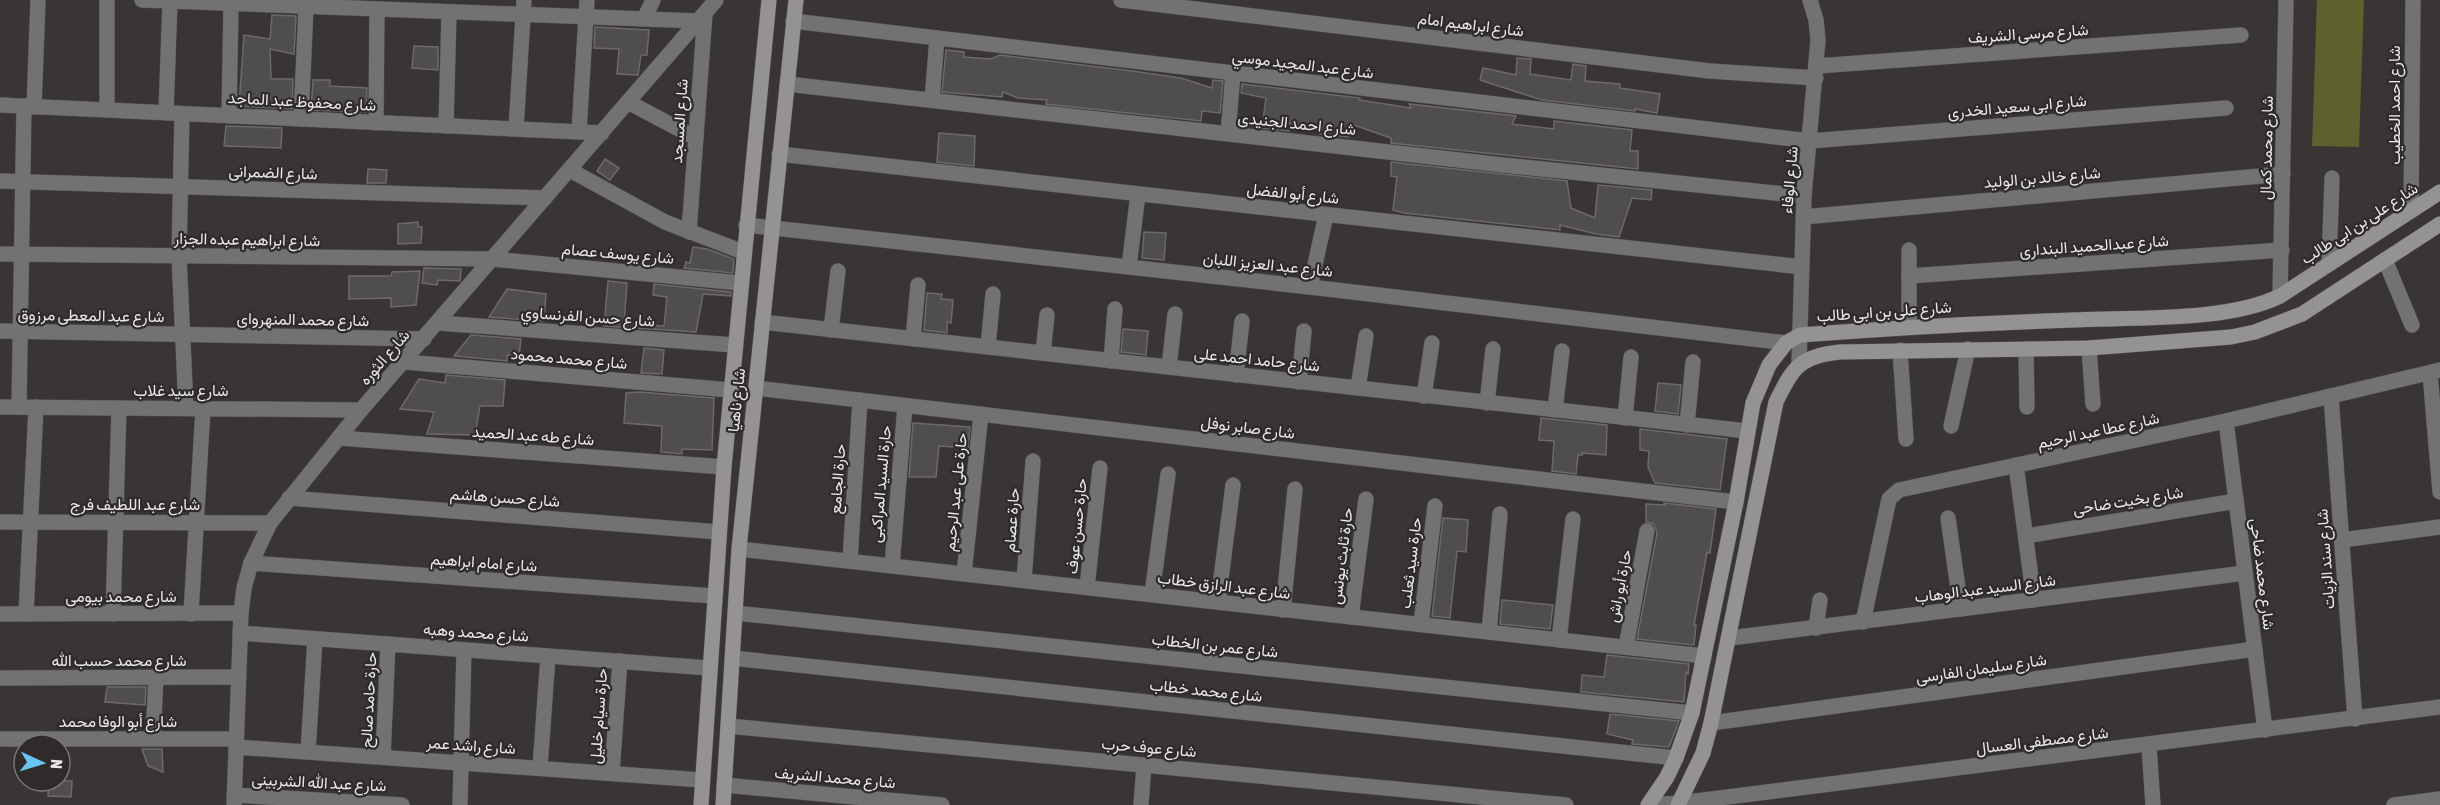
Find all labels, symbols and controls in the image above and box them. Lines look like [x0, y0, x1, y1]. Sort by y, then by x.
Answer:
street label: شارع ابراهيم امام [1417, 9, 1525, 42]
street label: شارع مرسى الشريف [1967, 20, 2089, 49]
street label: شارع احمد الخطيب [2385, 45, 2406, 165]
street label: شارع عبد المجيد موسي [1231, 46, 1375, 87]
street label: شارع المسجد [667, 78, 694, 164]
street label: شارع محفوظ عبد الماجد [227, 88, 377, 117]
street label: شارع ابى سعيد الخدرى [1947, 91, 2088, 124]
street label: شارع محمد كمال [2256, 96, 2279, 200]
street label: شارع احمد الجنيدى [1237, 108, 1357, 141]
street label: شارع الوفاء [1777, 145, 1804, 215]
street label: شارع الضمرانى [228, 161, 318, 186]
street label: شارع خالد بن الوليد [1983, 163, 2102, 194]
street label: شارع أبو الفضل [1246, 179, 1340, 210]
street label: شارع على بن ابى طالب [2297, 179, 2422, 270]
street label: شارع ابراهيم عبده الجزار [173, 229, 320, 252]
street label: شارع عبدالحميد البندارى [2019, 231, 2170, 262]
street label: شارع يوسف عصام [561, 239, 675, 270]
street label: شارع عبد العزيز اللبان [1202, 248, 1334, 283]
street label: شارع على بن ابى طالب [1816, 297, 1952, 328]
street label: شارع حسن الفرنساوي [520, 302, 656, 335]
street label: شارع عبد المعطى مرزوق [17, 305, 165, 328]
street label: شارع محمد المنهرواى [237, 309, 369, 332]
street label: شارع الثوره [355, 326, 415, 390]
street label: شارع حامد احمد على [1193, 343, 1321, 378]
street label: شارع محمد محمود [510, 344, 628, 375]
street label: شارع ناهيا [724, 367, 751, 433]
street label: شارع سيد غلاب [133, 381, 229, 402]
street label: شارع عطا عبد الرحيم [2035, 408, 2161, 455]
street label: شارع صابر نوفل [1200, 412, 1296, 445]
street label: شارع طه عبد الحميد [471, 422, 595, 451]
street label: حارة السيد المراكبى [866, 424, 896, 544]
street label: حارة على عبد الرحيم [940, 431, 972, 552]
street label: حارة الجامع [826, 443, 851, 515]
street label: حارة حسن عوف [1062, 477, 1092, 575]
street label: شارع بخيت ضاحى [2072, 482, 2185, 521]
street label: شارع حسن هاشم [449, 484, 561, 513]
street label: حارة عصام [1000, 487, 1024, 553]
street label: شارع عبد اللطيف فرج [70, 495, 200, 516]
street label: حارة ثابث يونس [1326, 506, 1358, 606]
street label: شارع سند الزيات [2313, 508, 2340, 610]
street label: حارة سيد ثعلب [1395, 516, 1427, 610]
street label: شارع محمد ضاحى [2244, 517, 2279, 631]
street label: حارة أبو راش [1603, 548, 1637, 624]
street label: شارع امام ابراهيم [430, 549, 538, 578]
street label: شارع عبد الرازق خطاب [1156, 568, 1292, 605]
street label: شارع السيد عبد الوهاب [1913, 570, 2057, 609]
street label: شارع محمد بيومى [65, 587, 177, 608]
street label: شارع محمد وهبه [422, 619, 529, 648]
street label: شارع عمر بن الخطاب [1151, 629, 1279, 664]
street label: شارع سليمان الفارسى [1914, 650, 2048, 689]
street label: شارع محمد حسب الله [51, 651, 187, 672]
street label: حارة حامد صالح [356, 651, 383, 749]
street label: حارة سيام خليل [586, 667, 612, 765]
street label: شارع محمد خطاب [1148, 675, 1263, 708]
street label: شارع أبو الوفا محمد [59, 712, 177, 733]
street label: شارع مصطفى العسال [1975, 723, 2110, 760]
north arrow [12, 733, 72, 793]
street label: شارع راشد عمر [425, 733, 516, 760]
street label: شارع عوف حرب [1100, 734, 1197, 763]
text: N [48, 759, 66, 769]
street label: شارع محمد الشريف [773, 763, 896, 794]
street label: شارع عبد الله الشربينى [251, 769, 387, 798]

